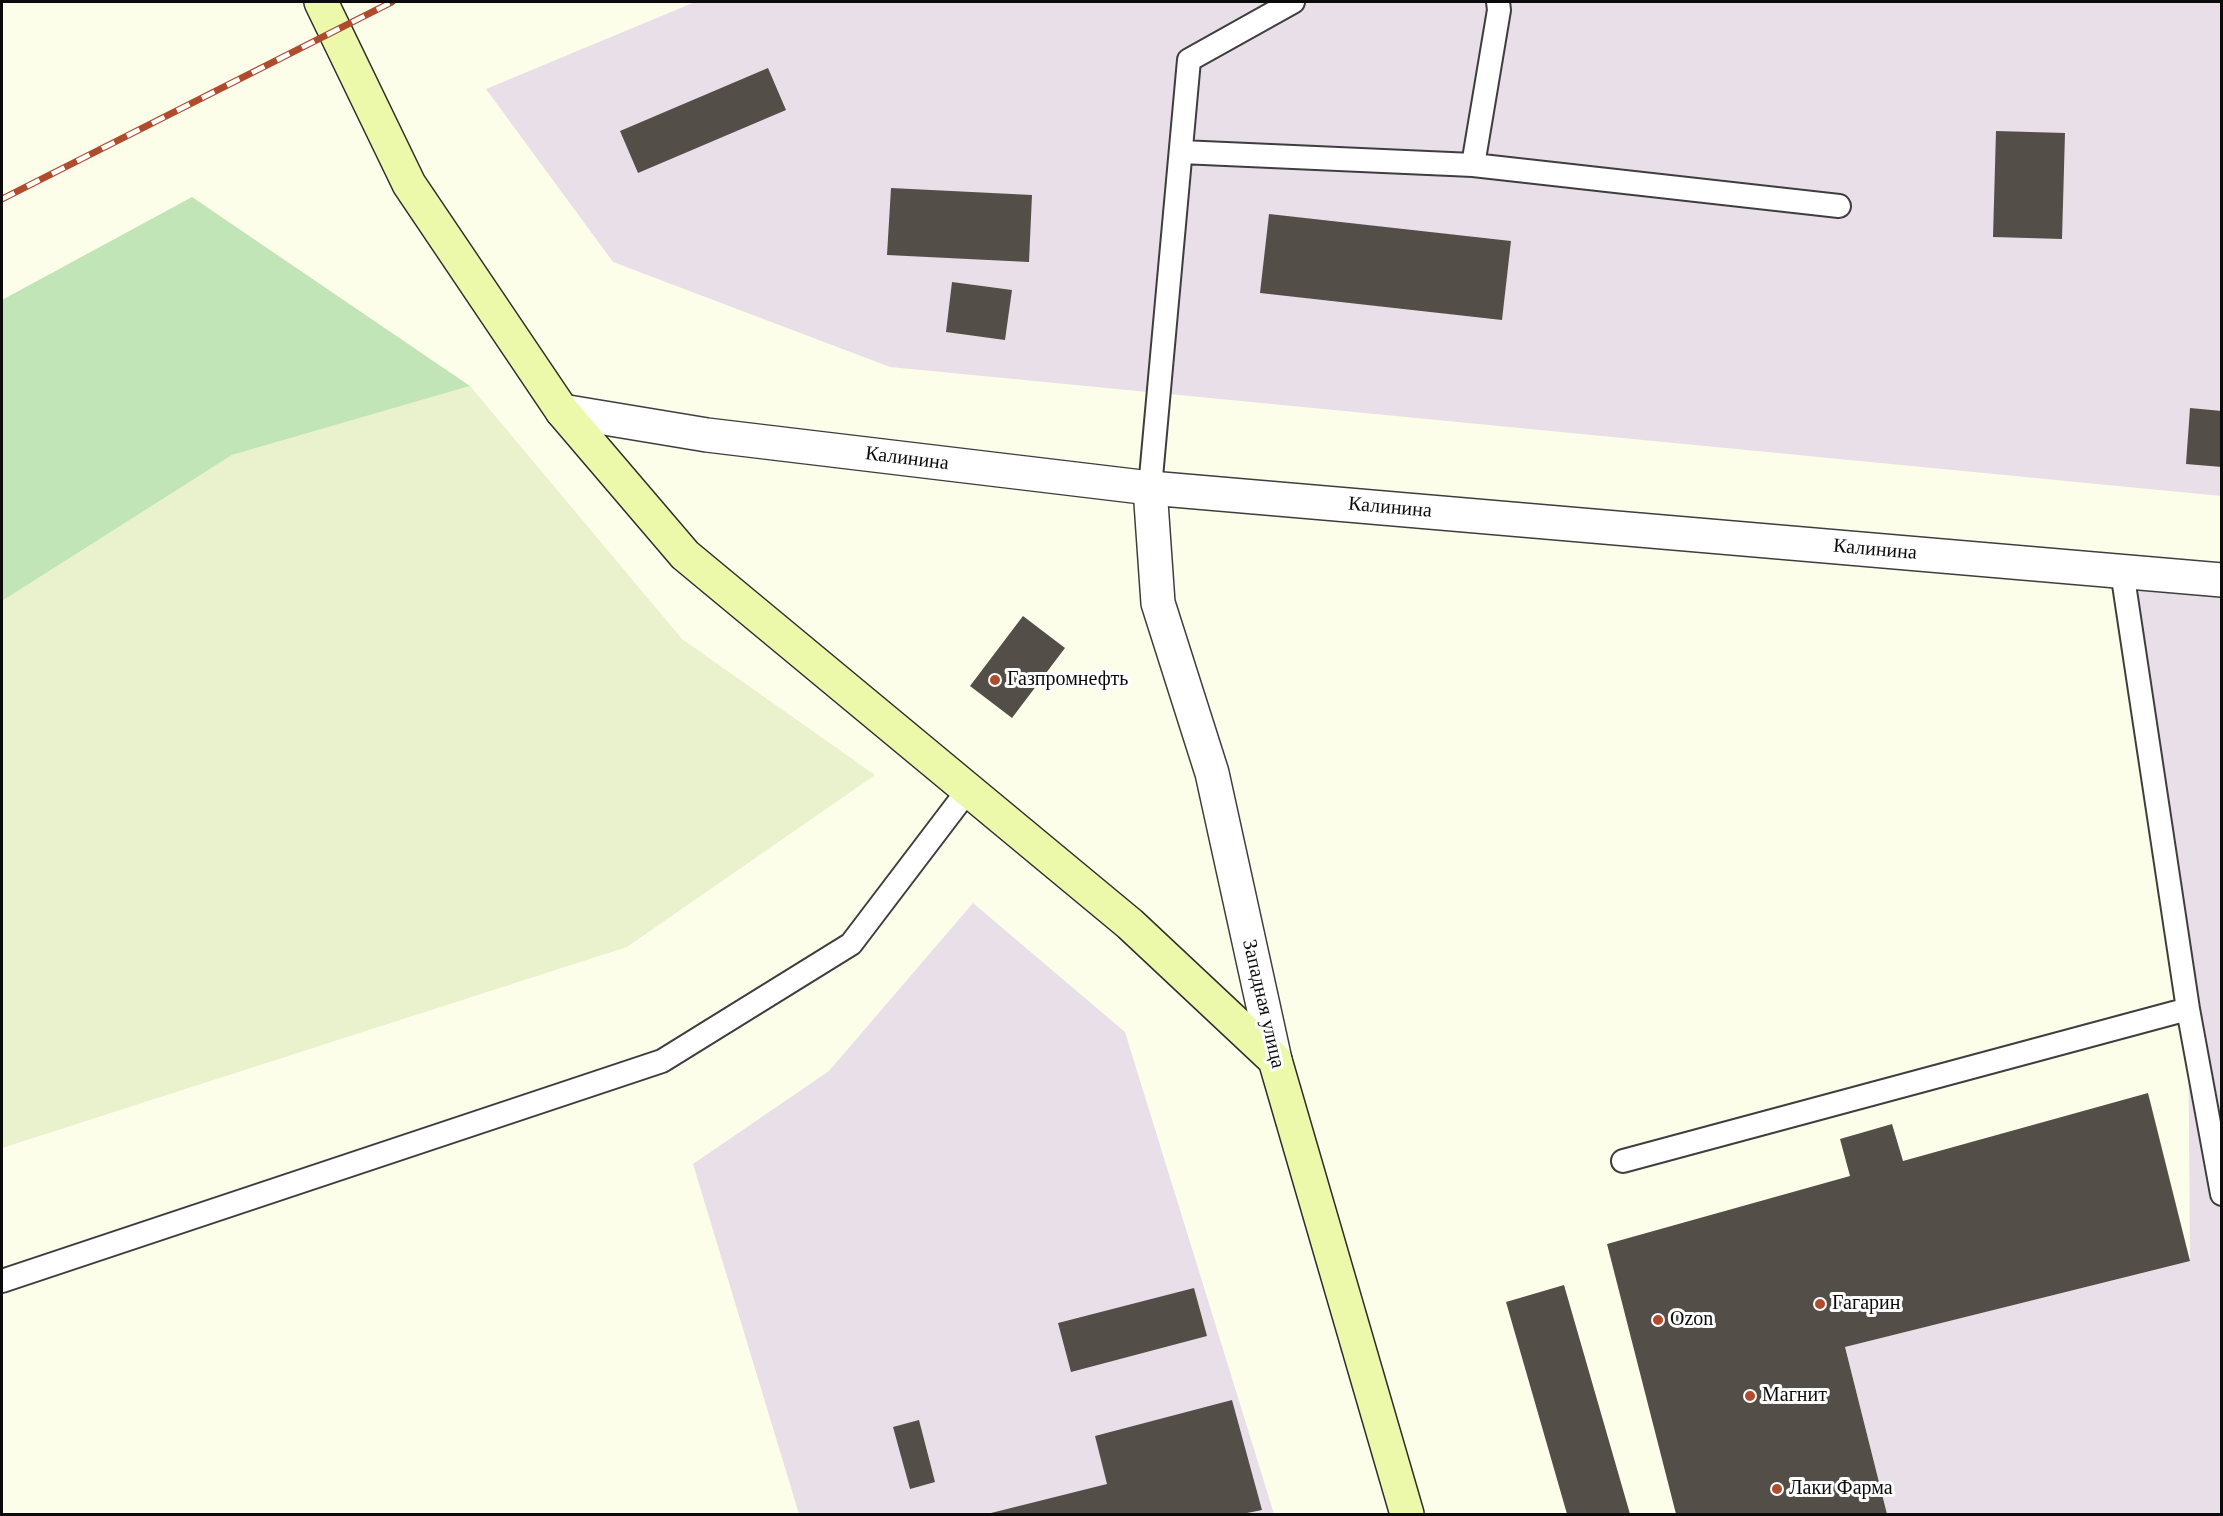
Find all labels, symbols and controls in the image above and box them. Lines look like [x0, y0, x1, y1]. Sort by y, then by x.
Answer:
street label: Калинина [864, 442, 950, 476]
street label: Калинина [1347, 492, 1433, 524]
street label: Калинина [1832, 534, 1918, 566]
place label: Газпромнефть [1007, 668, 1128, 692]
marker: Газпромнефть [988, 673, 1002, 687]
street label: Западная улица [1237, 937, 1289, 1071]
place label: Гагарин [1832, 1292, 1900, 1316]
marker: Гагарин [1813, 1297, 1827, 1311]
place label: Ozon [1670, 1308, 1713, 1332]
marker: Ozon [1651, 1313, 1665, 1327]
place label: Магнит [1762, 1384, 1827, 1408]
marker: Магнит [1743, 1389, 1757, 1403]
place label: Лаки Фарма [1789, 1477, 1893, 1501]
marker: Лаки Фарма [1770, 1482, 1784, 1496]

